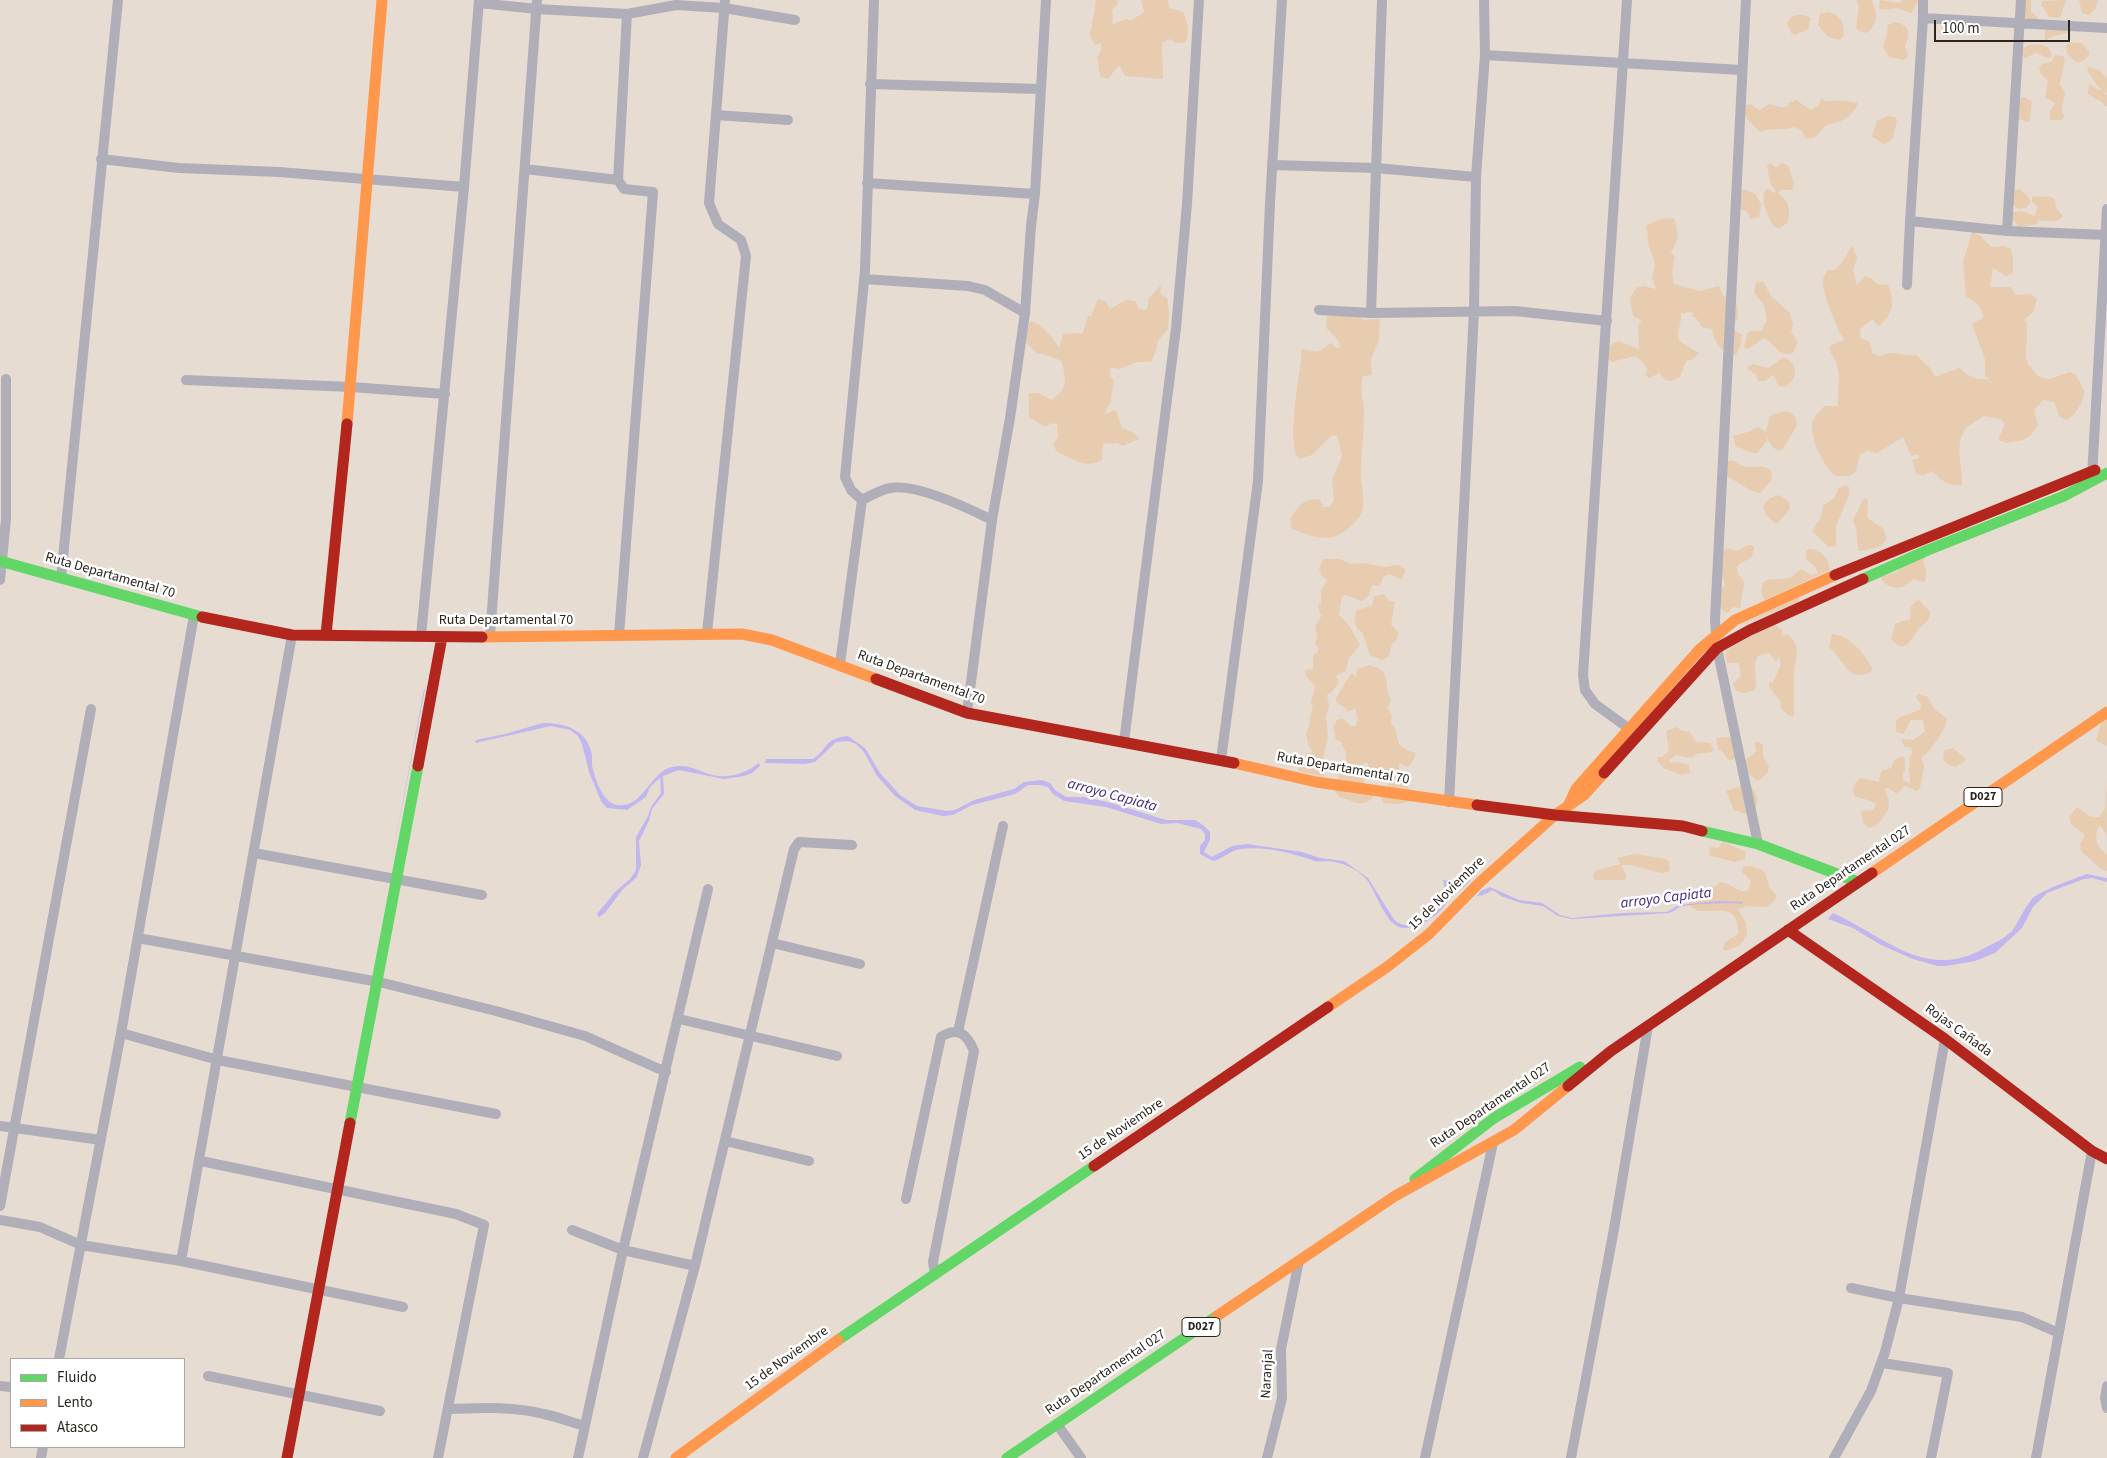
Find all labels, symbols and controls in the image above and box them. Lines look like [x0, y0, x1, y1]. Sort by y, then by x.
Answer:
scale bar [1937, 10, 2073, 42]
text: 100 m [1942, 18, 1980, 39]
street label: Ruta Departamental 70 [43, 549, 177, 603]
street label: Ruta Departamental 70 [439, 613, 573, 629]
street label: Ruta Departamental 70 [855, 647, 987, 709]
street label: Ruta Departamental 70 [1275, 749, 1411, 789]
water label: arroyo Capiata [1065, 775, 1159, 817]
road number: D027 [1964, 788, 2002, 806]
street label: Ruta Departamental 027 [1788, 823, 1914, 915]
street label: 15 de Noviembre [1406, 854, 1488, 934]
water label: arroyo Capiata [1619, 884, 1713, 914]
street label: Rojas Cañada [1921, 1001, 1995, 1061]
street label: Ruta Departamental 027 [1428, 1060, 1554, 1152]
street label: 15 de Noviembre [1075, 1095, 1167, 1165]
road number: D027 [1182, 1318, 1220, 1336]
street label: 15 de Noviembre [742, 1323, 832, 1395]
street label: Ruta Departamental 027 [1043, 1327, 1169, 1419]
street label: Naranjal [1258, 1349, 1278, 1399]
legend [10, 1358, 185, 1448]
text: Fluido [57, 1367, 97, 1388]
text: Lento [57, 1392, 93, 1413]
text: Atasco [57, 1417, 98, 1438]

